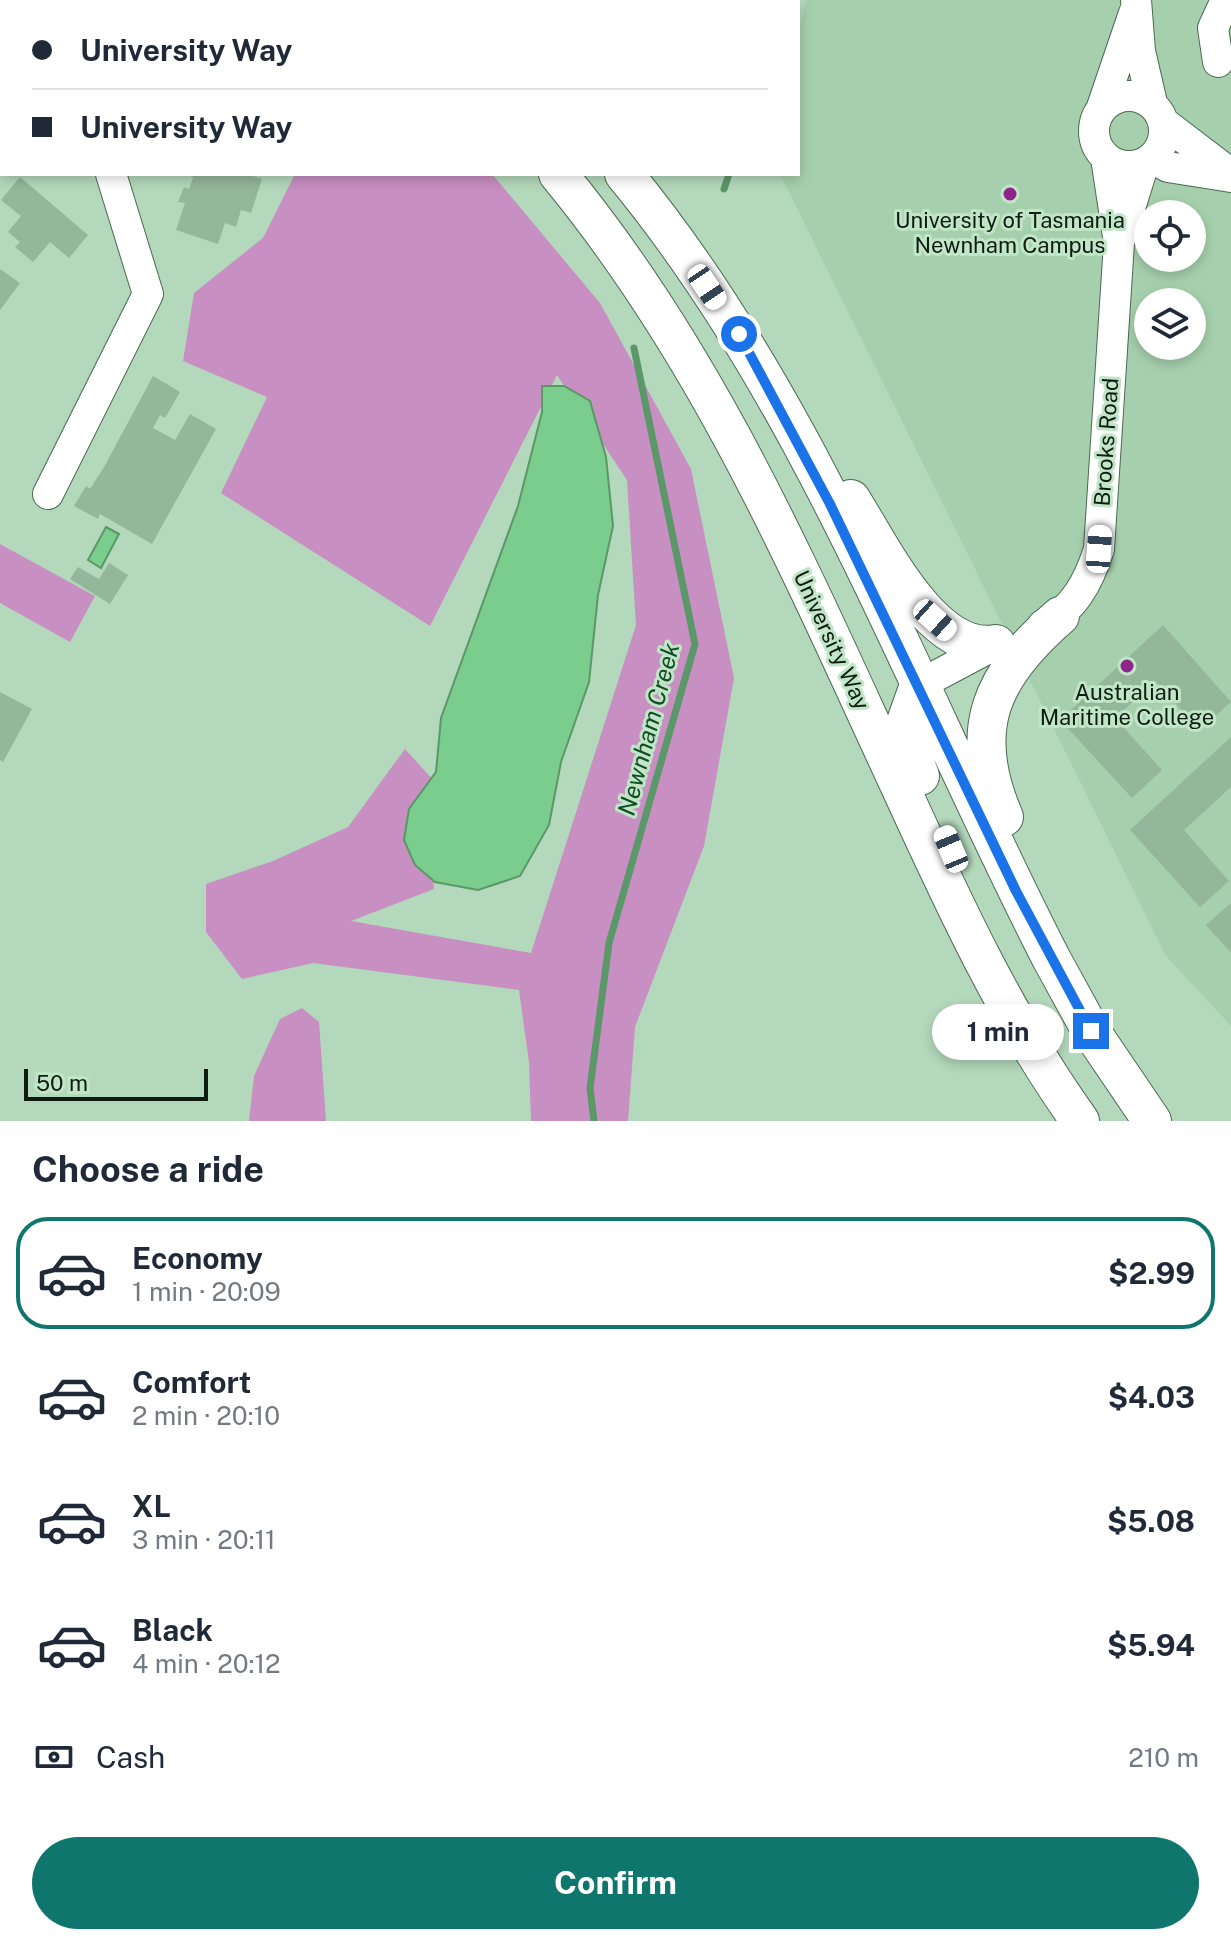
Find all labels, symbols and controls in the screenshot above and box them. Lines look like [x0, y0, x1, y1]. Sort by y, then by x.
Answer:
text: University Way [80, 32, 292, 68]
text: University Way [80, 109, 292, 145]
marker: University of Tasmania Newnham Campus [1001, 185, 1019, 203]
map controls [1134, 200, 1206, 360]
button: locate [1134, 200, 1206, 272]
place label: University of Tasmania Newnham Campus [895, 207, 1125, 258]
car [684, 260, 730, 314]
button: layers [1134, 288, 1206, 360]
route start [721, 316, 757, 352]
street label: Brooks Road [1089, 377, 1123, 507]
car [1085, 524, 1113, 574]
street label: University Way [788, 566, 876, 714]
car [909, 595, 961, 645]
water label: Newnham Creek [612, 640, 684, 818]
marker: Australian Maritime College [1118, 657, 1136, 675]
place label: Australian Maritime College [1040, 679, 1214, 730]
car [931, 822, 971, 876]
callout: 1 min [931, 1003, 1063, 1059]
route end [1073, 1013, 1109, 1049]
text: 1 min [967, 1016, 1029, 1047]
scale bar [24, 1065, 208, 1101]
text: 50 m [36, 1070, 88, 1096]
text: Choose a ride [32, 1148, 264, 1190]
icon: car [36, 1237, 108, 1309]
text: Economy [132, 1240, 263, 1276]
text: $2.99 [1108, 1255, 1195, 1291]
text: 1 min · 20:09 [132, 1276, 281, 1307]
icon: car [36, 1361, 108, 1433]
text: Comfort [132, 1364, 251, 1400]
text: $4.03 [1108, 1379, 1195, 1415]
text: 2 min · 20:10 [132, 1400, 280, 1431]
icon: car [36, 1485, 108, 1557]
text: XL [132, 1488, 171, 1524]
text: $5.08 [1107, 1503, 1195, 1539]
text: 3 min · 20:11 [132, 1524, 276, 1555]
icon: car [36, 1609, 108, 1681]
text: Black [132, 1612, 213, 1648]
text: $5.94 [1107, 1627, 1195, 1663]
text: 4 min · 20:12 [132, 1648, 281, 1679]
icon: cash [32, 1735, 76, 1779]
text: Cash [96, 1739, 165, 1775]
text: 210 m [1128, 1742, 1199, 1773]
button: Confirm [32, 1837, 1199, 1929]

